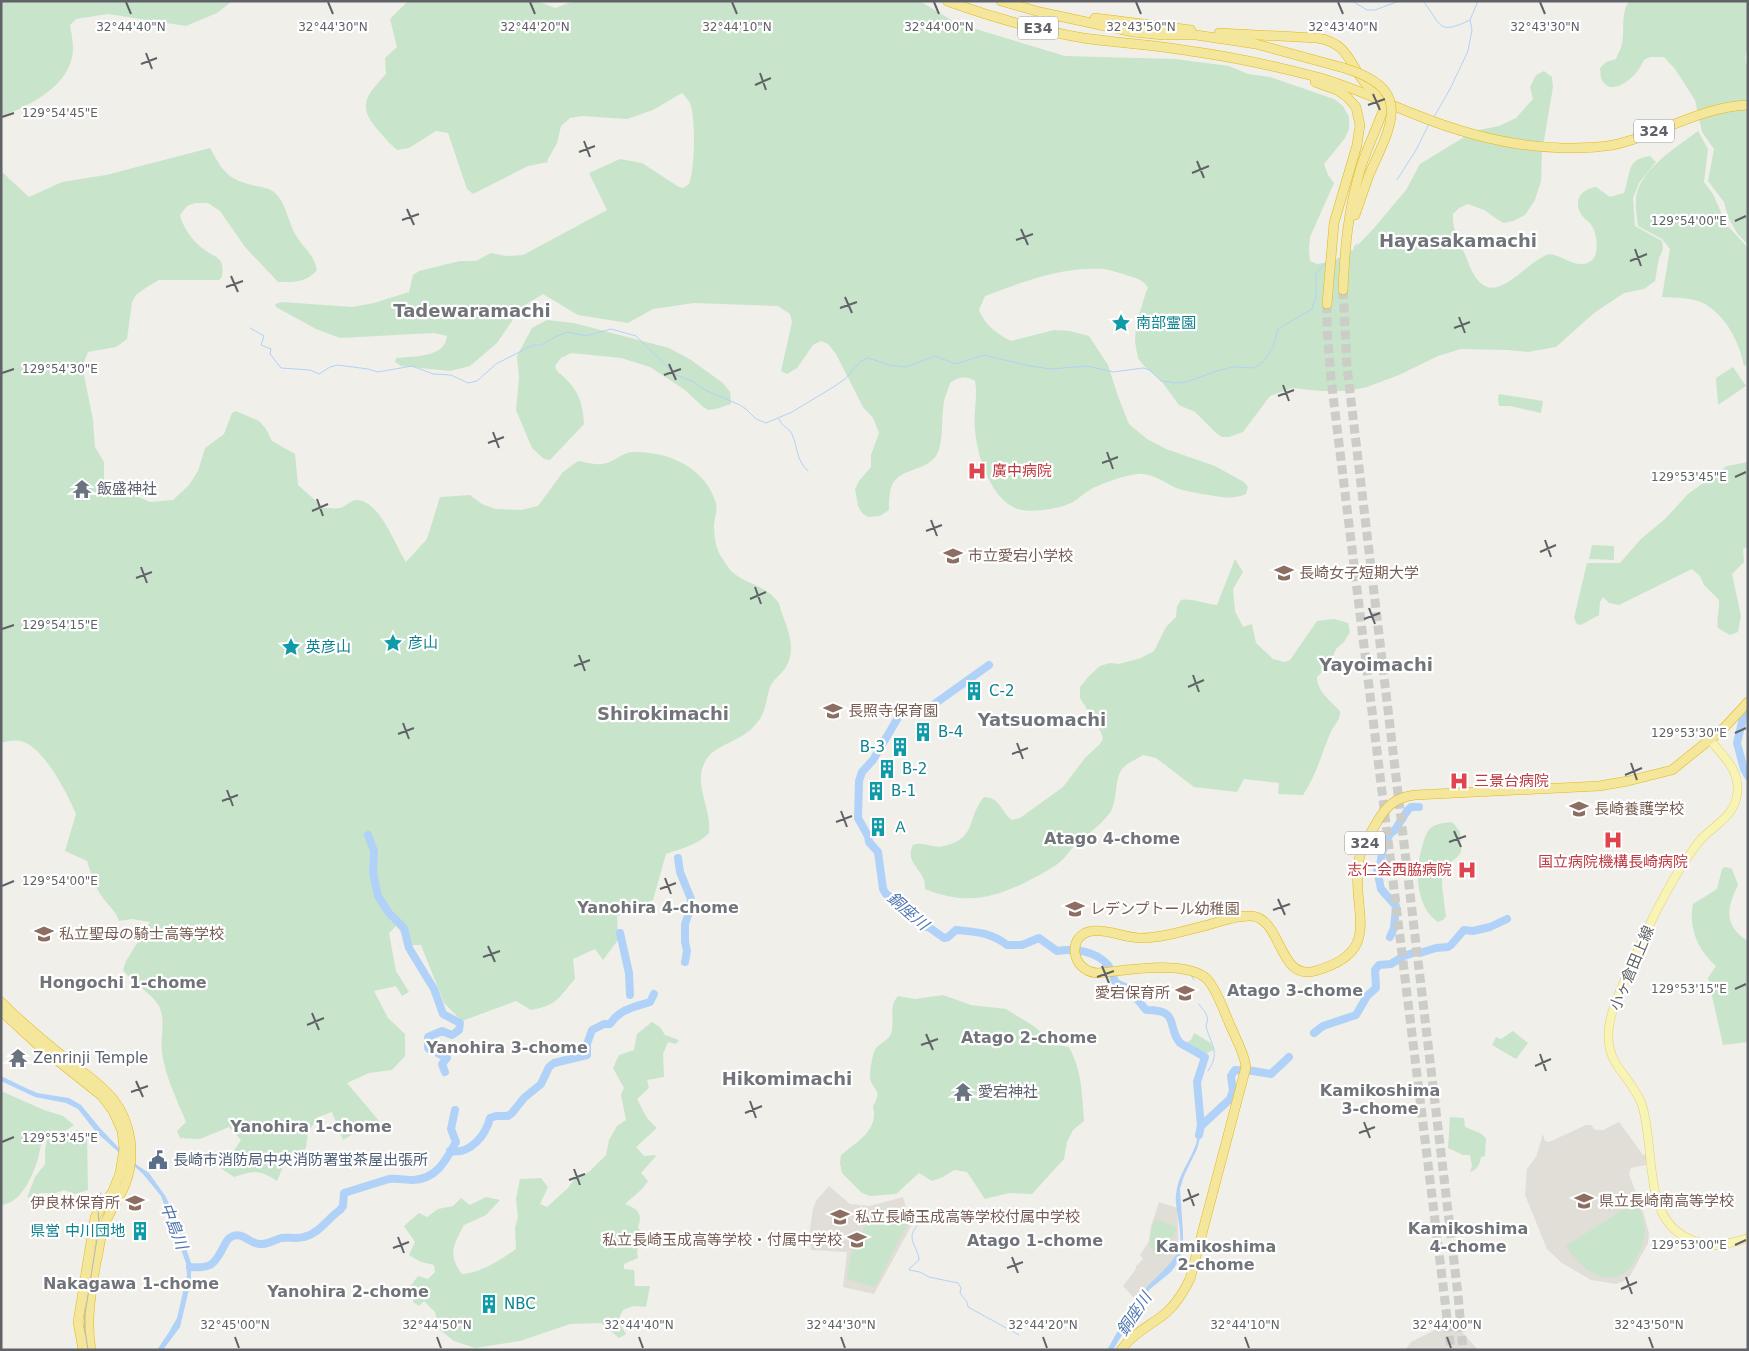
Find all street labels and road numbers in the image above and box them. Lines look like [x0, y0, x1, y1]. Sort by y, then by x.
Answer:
road number: E34 [1018, 16, 1058, 40]
road number: 324 [1634, 120, 1674, 142]
road number: 324 [1345, 831, 1385, 854]
street label: 小ヶ倉田上線 [1606, 923, 1658, 1013]

